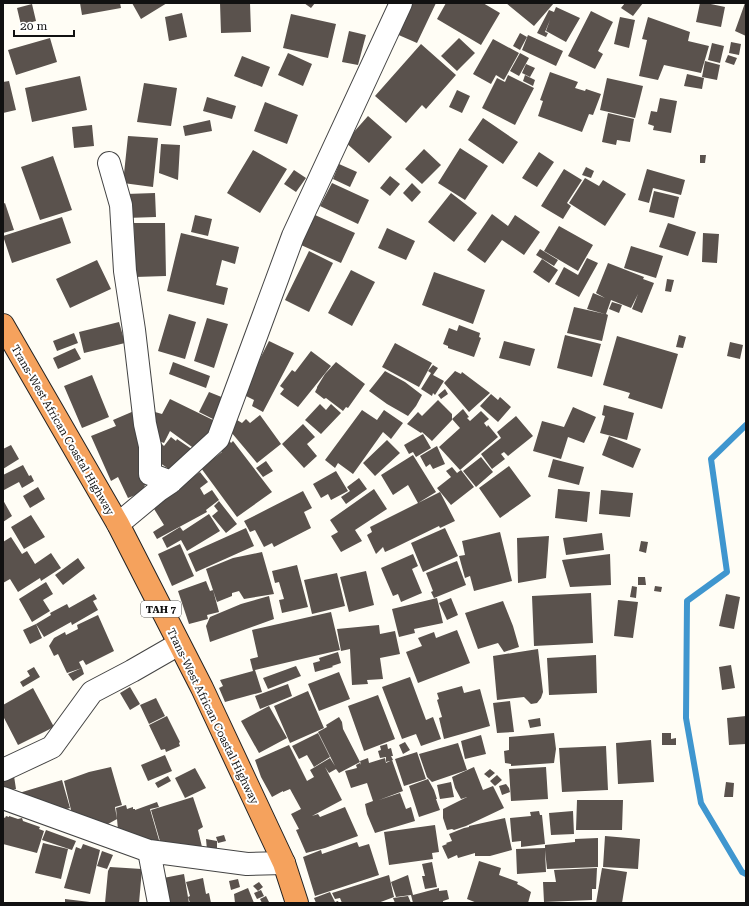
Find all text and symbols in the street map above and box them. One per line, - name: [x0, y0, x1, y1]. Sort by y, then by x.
- scale bar: [14, 12, 74, 38]
- text: 20 m: [20, 19, 47, 33]
- street label: Trans-West African Coastal Highway: [8, 343, 117, 518]
- road number: TAH 7: [141, 601, 181, 617]
- street label: Trans-West African Coastal Highway: [164, 626, 261, 807]

